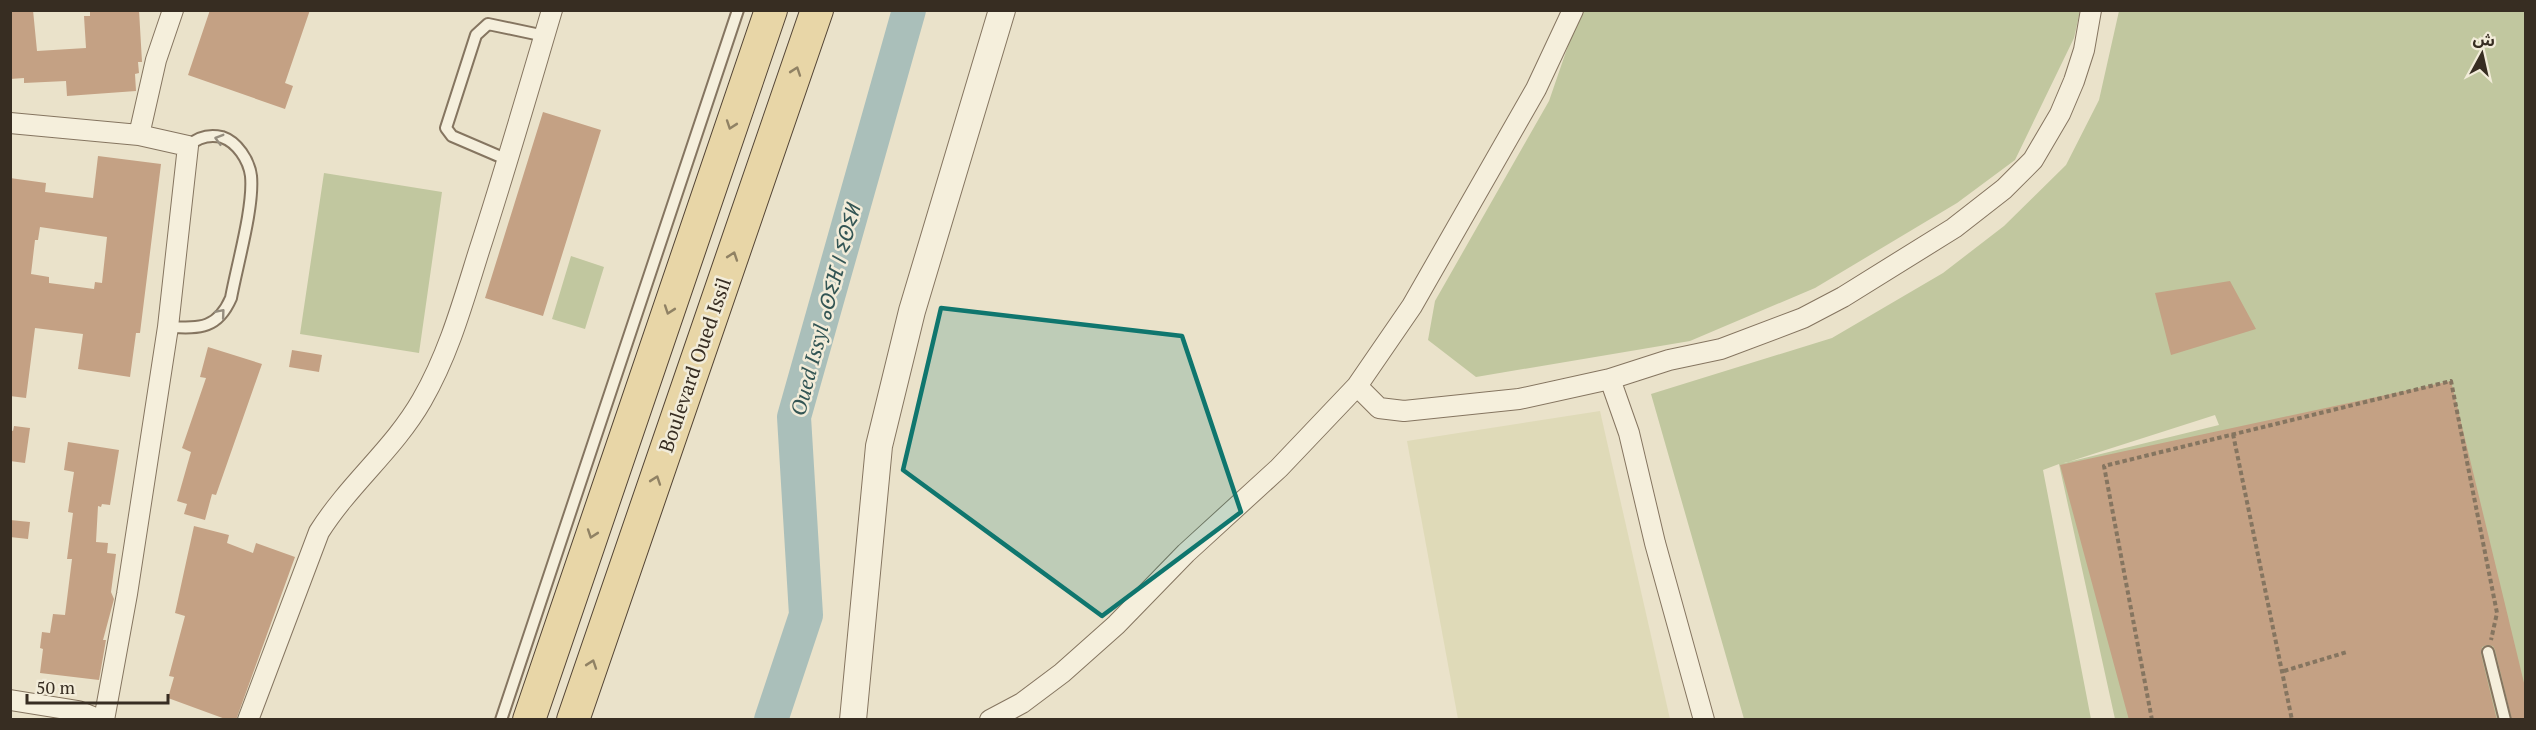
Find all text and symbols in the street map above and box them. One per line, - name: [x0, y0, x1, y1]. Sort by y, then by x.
- north arrow: [2452, 24, 2512, 84]
- text: ش: [2472, 27, 2497, 52]
- one-way arrow: [789, 66, 801, 77]
- one-way arrow: [726, 119, 739, 130]
- one-way arrow: [214, 133, 224, 146]
- water label: Oued Issyl ⴰⵙⵉⴼ ⵏ ⵉⵙⵉⵍ: [783, 199, 867, 418]
- one-way arrow: [725, 251, 738, 262]
- street label: Boulevard Oued Issil: [652, 274, 737, 456]
- one-way arrow: [663, 304, 676, 315]
- one-way arrow: [214, 309, 225, 320]
- one-way arrow: [648, 475, 661, 486]
- one-way arrow: [587, 528, 600, 539]
- one-way arrow: [585, 659, 598, 670]
- scale bar: [27, 667, 168, 705]
- text: 50 m: [36, 675, 76, 699]

